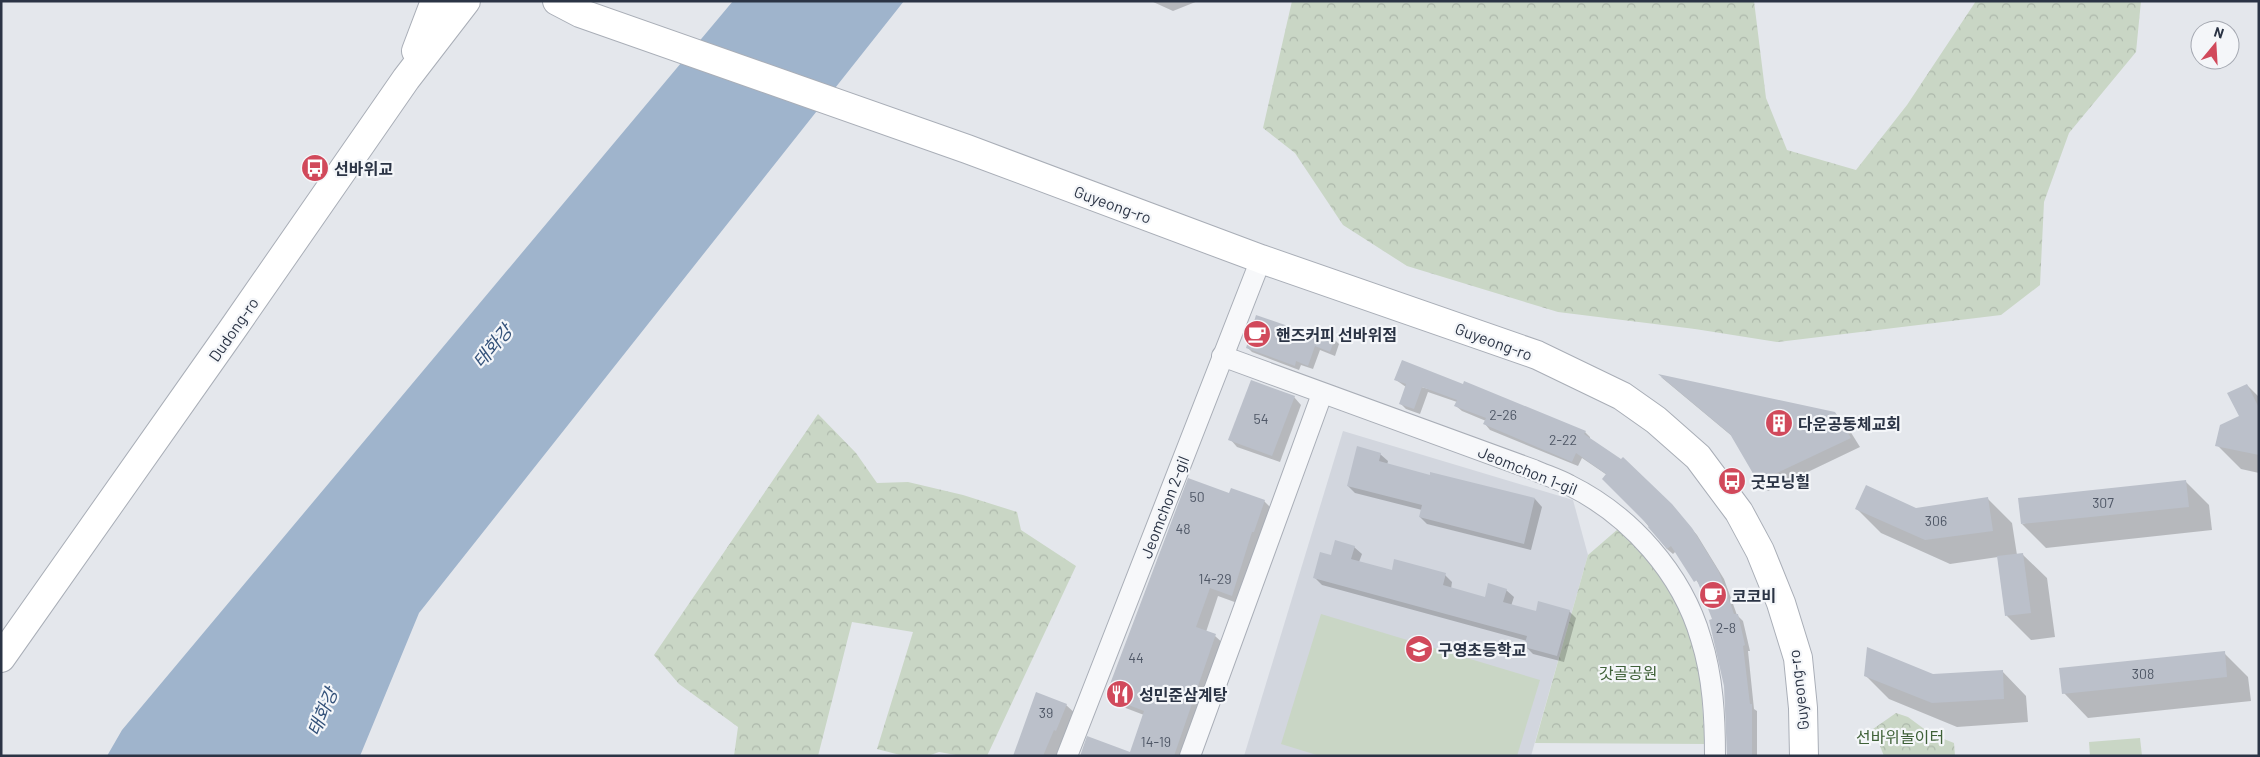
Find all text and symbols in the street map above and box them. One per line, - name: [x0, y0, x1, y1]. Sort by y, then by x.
- north arrow: [2190, 20, 2240, 70]
- text: N: [2212, 23, 2226, 42]
- bus stop icon: 선바위교: [300, 153, 330, 183]
- place label: 선바위교: [334, 159, 393, 178]
- street label: Guyeong-ro: [1072, 181, 1154, 227]
- street label: Dudong-ro: [204, 293, 262, 365]
- water label: 태화강: [468, 318, 518, 372]
- street label: Guyeong-ro: [1453, 318, 1535, 364]
- cafe icon: 핸즈커피 선바위점: [1242, 319, 1272, 349]
- place label: 핸즈커피 선바위점: [1276, 325, 1397, 344]
- house number: 2-26: [1489, 406, 1517, 423]
- building icon: 다운공동체교회: [1764, 408, 1794, 438]
- house number: 54: [1254, 410, 1268, 427]
- place label: 다운공동체교회: [1798, 414, 1901, 433]
- house number: 2-22: [1549, 431, 1577, 448]
- street label: Jeomchon 1-gil: [1476, 441, 1580, 499]
- street label: Jeomchon 2-gil: [1136, 453, 1192, 561]
- bus stop icon: 굿모닝힐: [1717, 466, 1747, 496]
- place label: 굿모닝힐: [1751, 472, 1810, 491]
- house number: 50: [1189, 488, 1205, 505]
- house number: 307: [2092, 494, 2114, 511]
- house number: 306: [1925, 512, 1947, 529]
- house number: 48: [1175, 520, 1191, 537]
- house number: 14-29: [1199, 570, 1231, 587]
- cafe icon: 코코비: [1698, 580, 1728, 610]
- place label: 코코비: [1732, 586, 1776, 605]
- house number: 2-8: [1716, 619, 1736, 636]
- school or university icon: 구영초등학교: [1404, 634, 1434, 664]
- place label: 구영초등학교: [1438, 640, 1527, 659]
- house number: 44: [1128, 649, 1144, 666]
- street label: Guyeong-ro: [1784, 649, 1812, 731]
- park label: 갓골공원: [1599, 663, 1657, 682]
- house number: 308: [2132, 665, 2154, 682]
- restaurant icon: 성민준삼계탕: [1105, 679, 1135, 709]
- water label: 태화강: [302, 683, 343, 739]
- place label: 성민준삼계탕: [1139, 685, 1228, 704]
- house number: 39: [1039, 704, 1053, 721]
- park label: 선바위놀이터: [1856, 727, 1944, 746]
- house number: 14-19: [1141, 733, 1171, 750]

